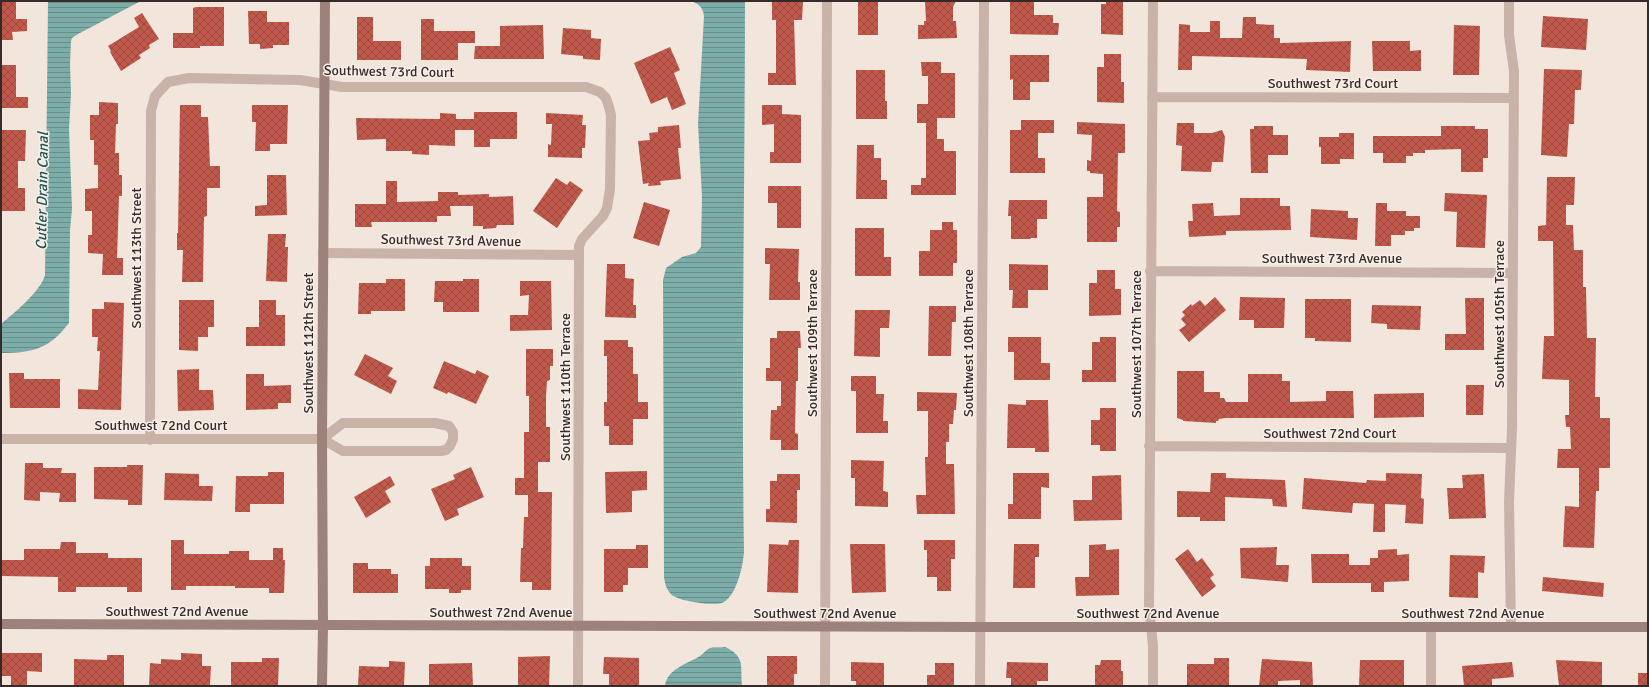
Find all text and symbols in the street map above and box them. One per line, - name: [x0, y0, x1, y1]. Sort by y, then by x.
- street label: Southwest 73rd Court: [324, 62, 454, 81]
- street label: Southwest 73rd Court: [1268, 75, 1398, 92]
- water label: Cutler Drain Canal: [32, 130, 52, 250]
- street label: Southwest 113th Street: [128, 187, 145, 328]
- street label: Southwest 73rd Avenue: [381, 231, 521, 250]
- street label: Southwest 105th Terrace: [1491, 240, 1508, 388]
- street label: Southwest 73rd Avenue: [1262, 250, 1402, 267]
- street label: Southwest 109th Terrace: [804, 269, 821, 417]
- street label: Southwest 108th Terrace: [960, 269, 977, 417]
- street label: Southwest 107th Terrace: [1128, 270, 1145, 418]
- street label: Southwest 112th Street: [300, 272, 317, 413]
- street label: Southwest 110th Terrace: [557, 313, 574, 461]
- street label: Southwest 72nd Court: [95, 417, 228, 434]
- street label: Southwest 72nd Court: [1264, 425, 1397, 442]
- street label: Southwest 72nd Avenue: [105, 603, 249, 620]
- street label: Southwest 72nd Avenue: [429, 604, 573, 621]
- street label: Southwest 72nd Avenue: [753, 605, 897, 622]
- street label: Southwest 72nd Avenue: [1076, 605, 1220, 622]
- street label: Southwest 72nd Avenue: [1401, 605, 1545, 622]

